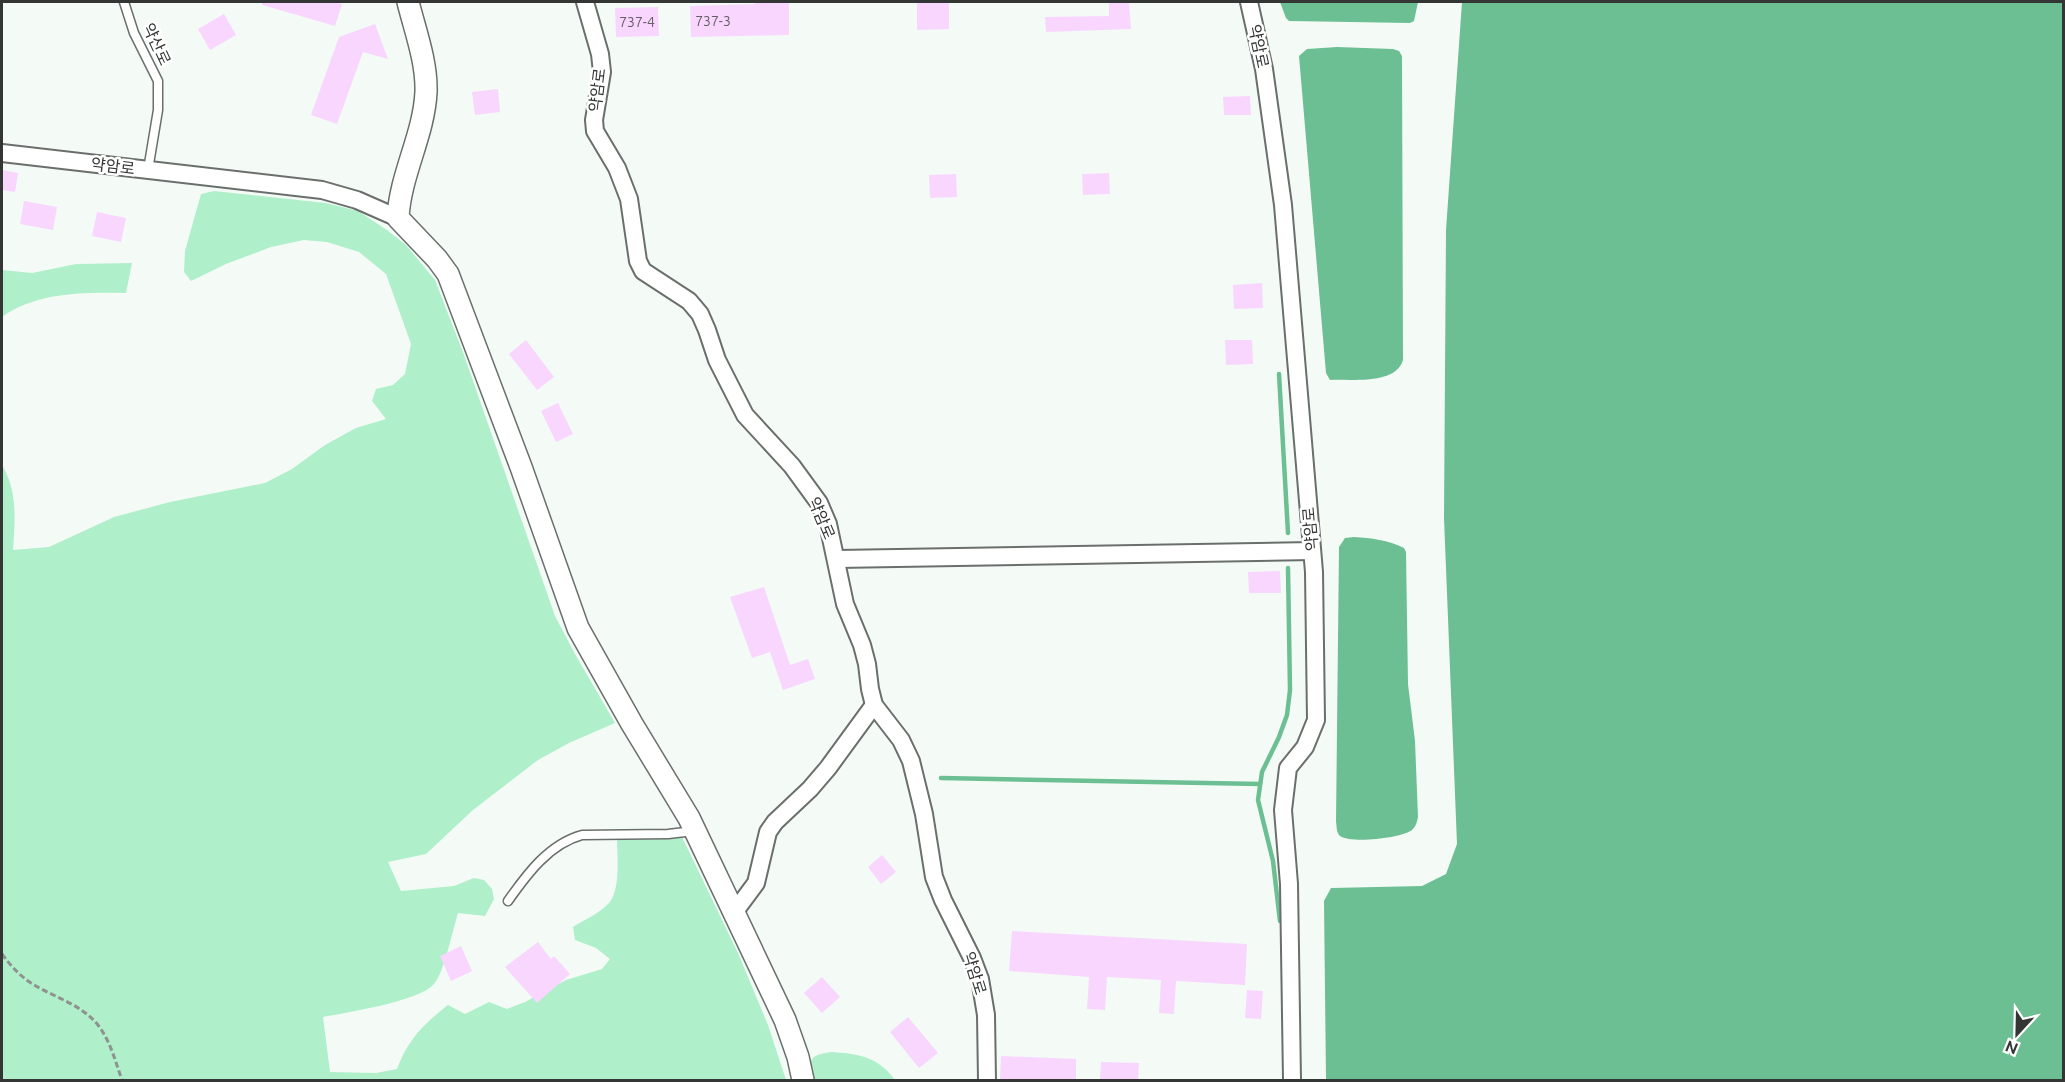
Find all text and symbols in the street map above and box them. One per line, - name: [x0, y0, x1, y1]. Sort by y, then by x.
- house number: 737-3: [695, 13, 731, 29]
- house number: 737-4: [619, 14, 655, 30]
- street label: 약산로: [140, 20, 175, 68]
- street label: 약암로: [1246, 23, 1272, 70]
- street label: 약암로: [585, 67, 609, 113]
- street label: 약암로: [90, 154, 136, 178]
- street label: 약암로: [805, 494, 839, 542]
- street label: 약암로: [1299, 506, 1321, 552]
- street label: 약암로: [960, 949, 990, 997]
- north arrow: [1987, 1004, 2047, 1064]
- text: N: [2002, 1037, 2020, 1058]

